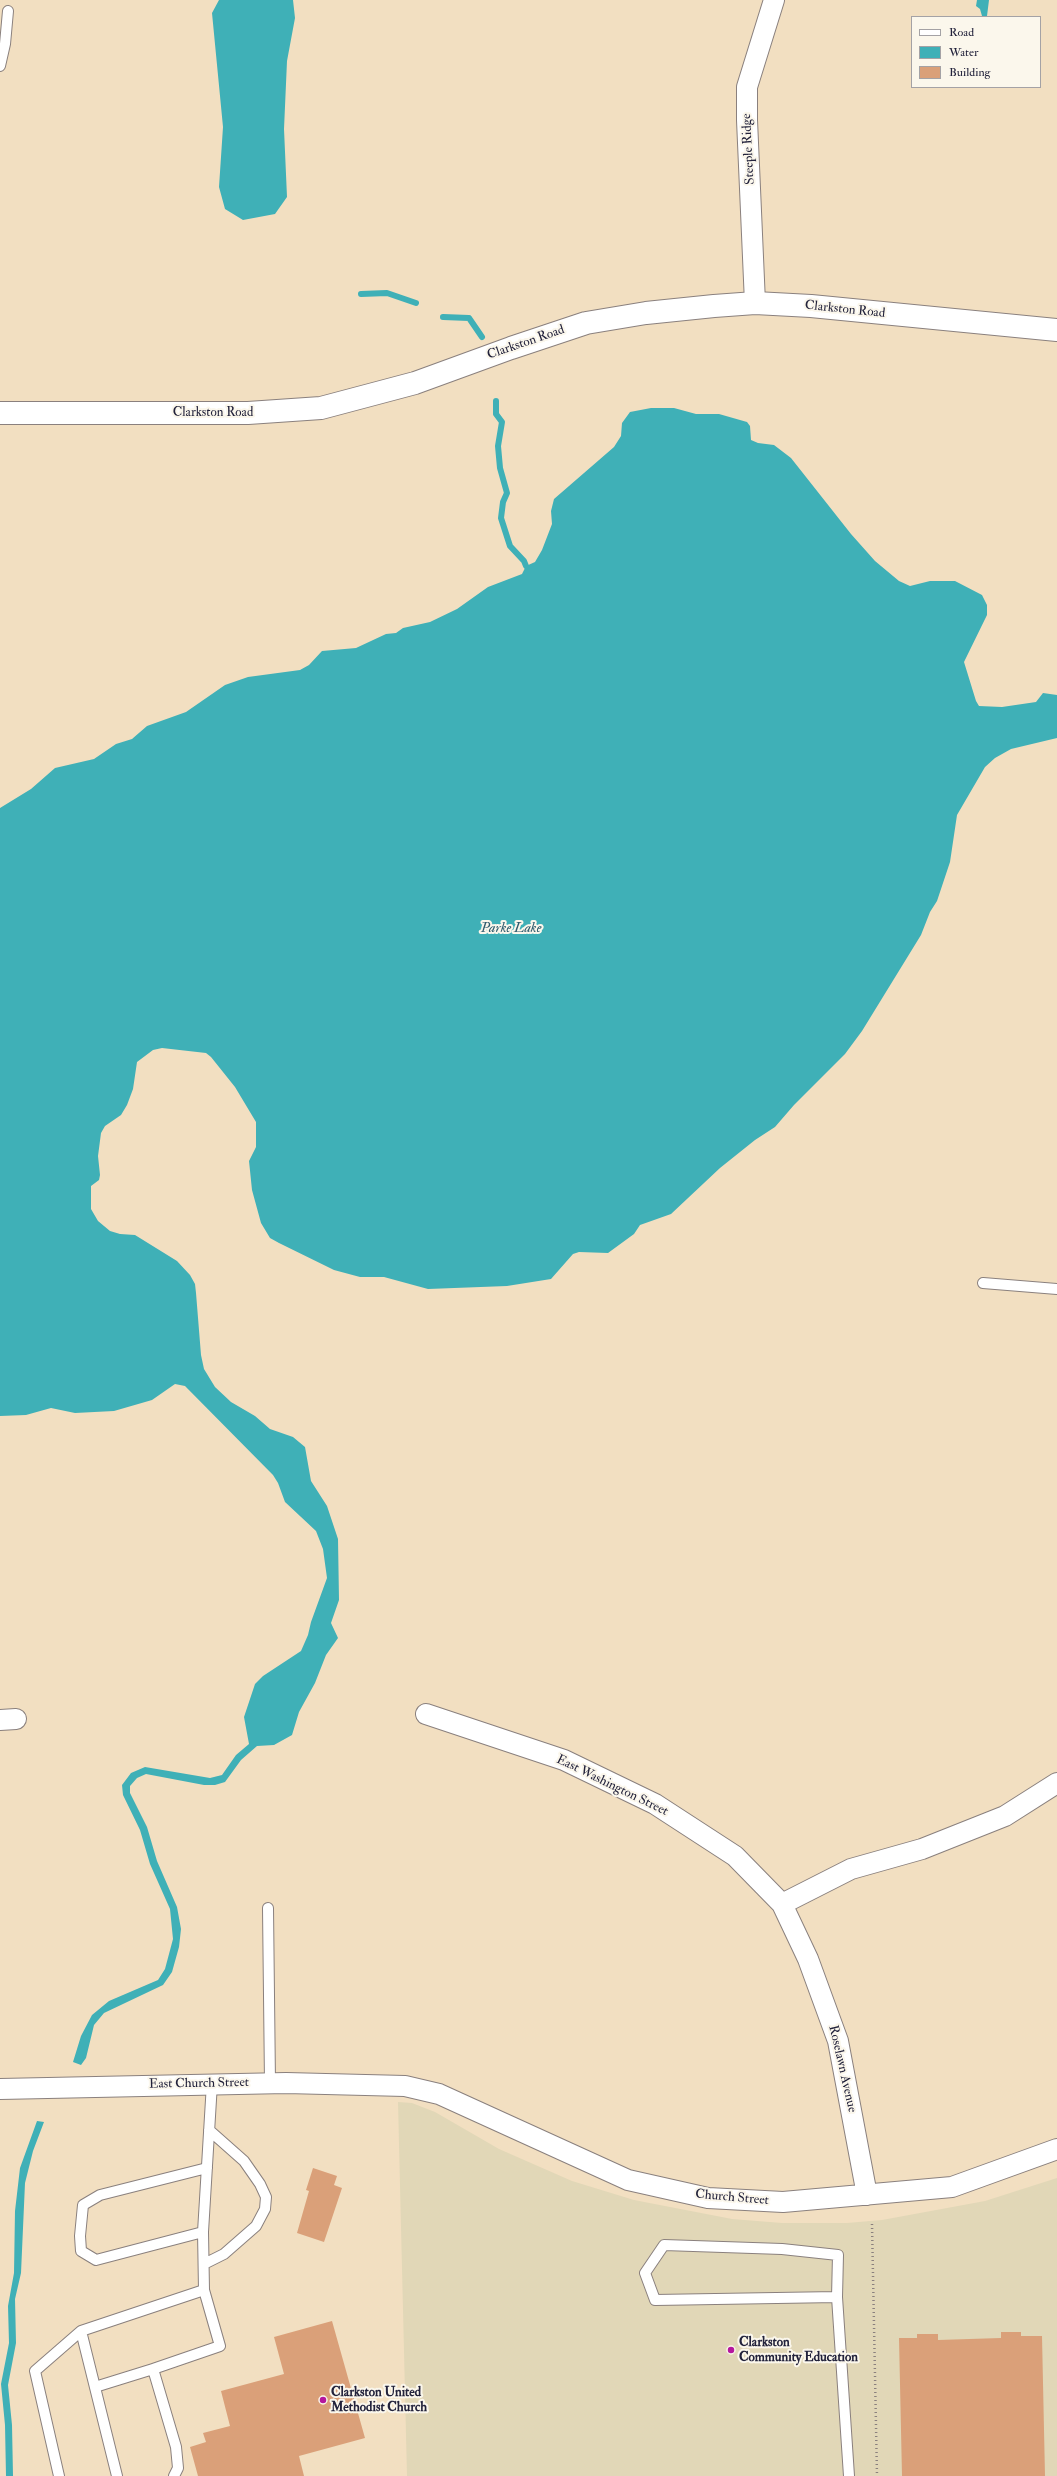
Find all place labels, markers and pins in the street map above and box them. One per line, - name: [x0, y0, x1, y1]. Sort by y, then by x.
- place label: Clarkston Community Education: [739, 2335, 858, 2366]
- marker: Clarkston Community Education: [726, 2345, 736, 2355]
- place label: Clarkston United Methodist Church: [331, 2385, 427, 2416]
- marker: Clarkston United Methodist Church: [318, 2395, 328, 2405]

